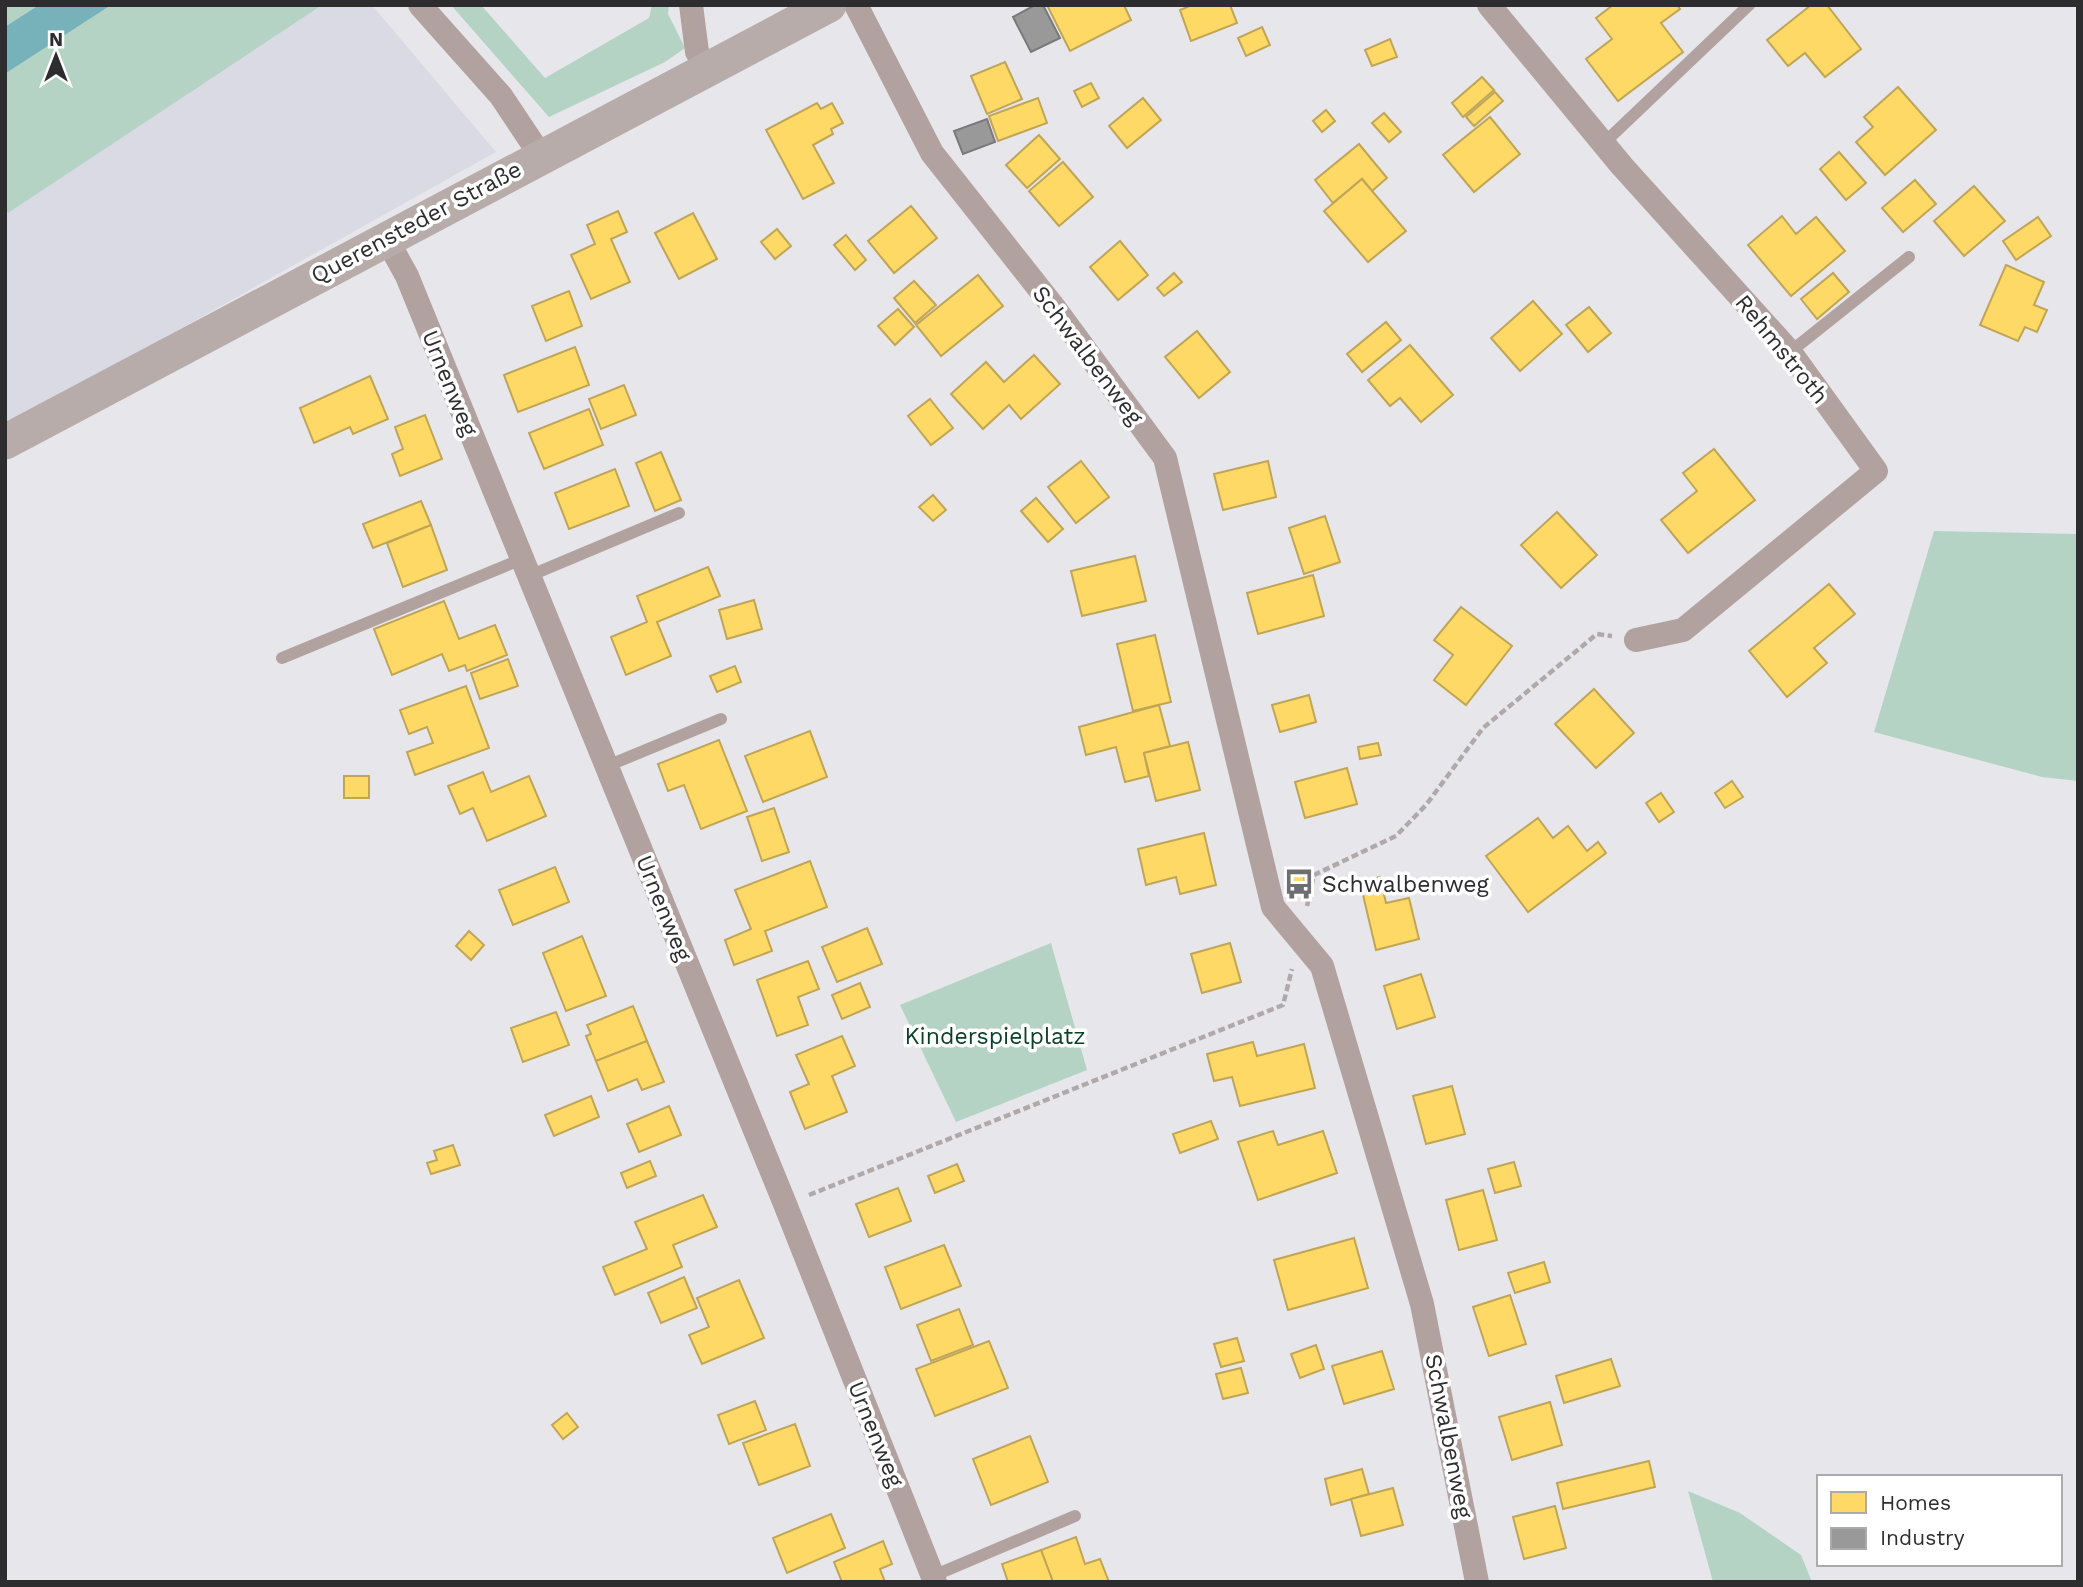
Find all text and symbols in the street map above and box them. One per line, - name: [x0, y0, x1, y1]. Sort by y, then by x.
- north arrow: [21, 21, 91, 91]
- text: N: [49, 28, 63, 51]
- street label: Querensteder Straße: [306, 155, 526, 289]
- street label: Schwalbenweg: [1027, 281, 1149, 431]
- street label: Rehmstroth: [1729, 289, 1834, 409]
- street label: Urnenweg: [416, 326, 483, 441]
- street label: Urnenweg: [630, 851, 697, 966]
- bus stop icon: Schwalbenweg: [1282, 867, 1316, 901]
- place label: Schwalbenweg: [1322, 871, 1490, 898]
- park label: Kinderspielplatz: [905, 1023, 1085, 1050]
- street label: Schwalbenweg: [1419, 1352, 1478, 1521]
- street label: Urnenweg: [842, 1377, 909, 1492]
- legend: [1817, 1475, 2062, 1566]
- text: Homes: [1880, 1490, 1951, 1515]
- text: Industry: [1880, 1525, 1965, 1550]

